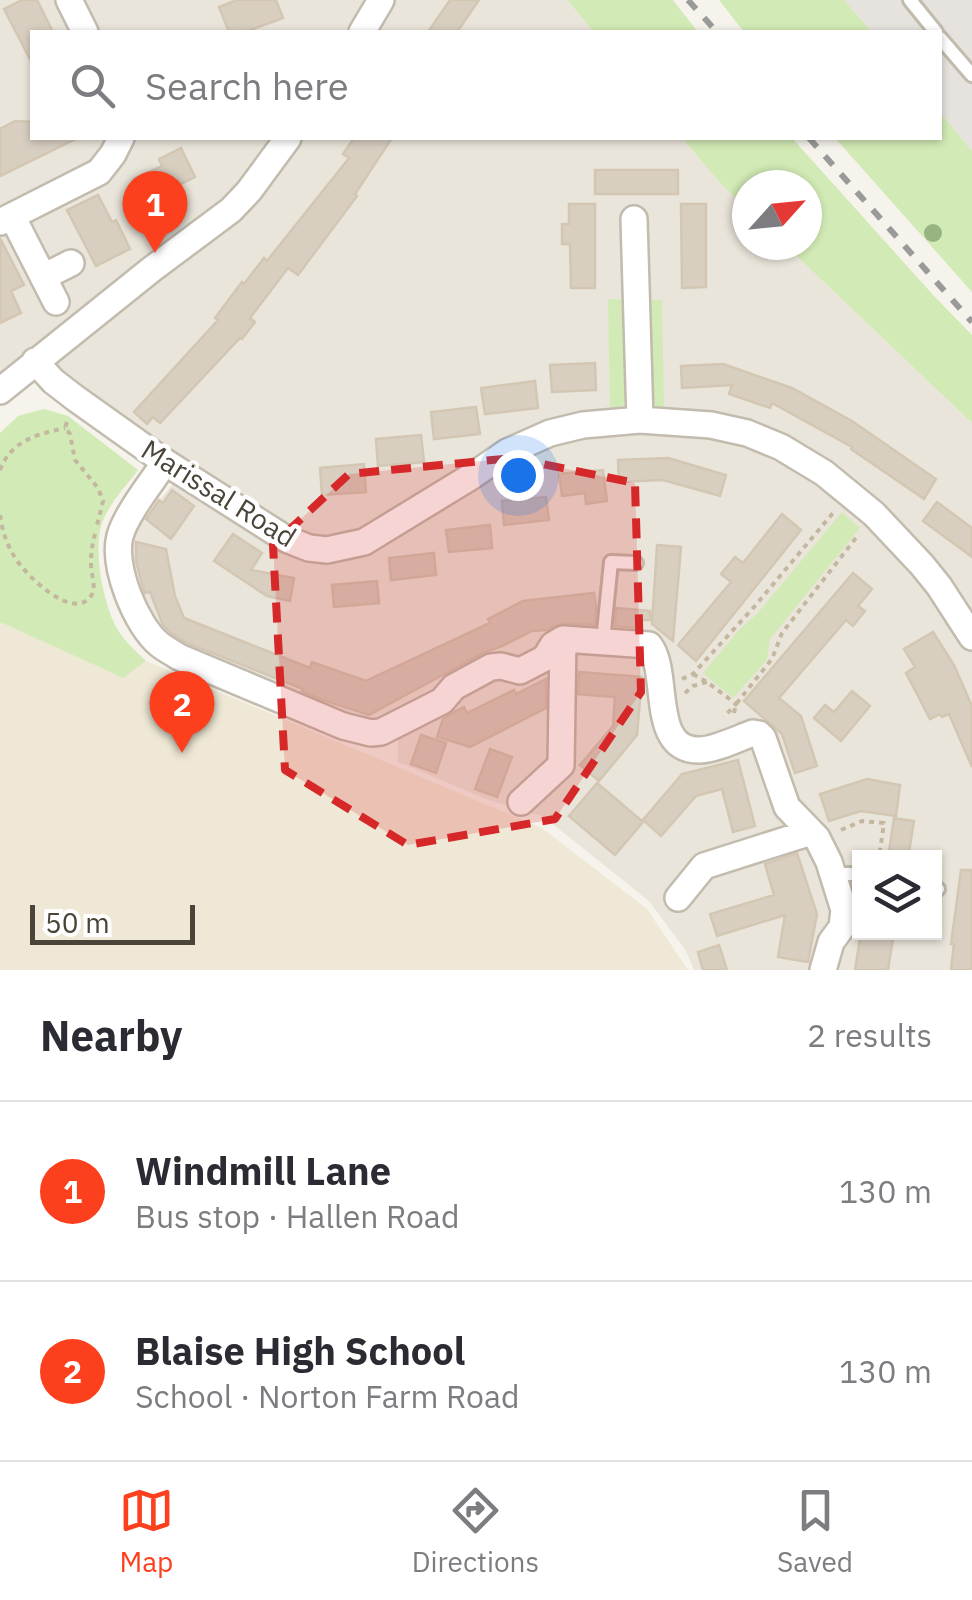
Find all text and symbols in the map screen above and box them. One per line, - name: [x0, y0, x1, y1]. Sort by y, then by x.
- search box: [30, 30, 942, 140]
- icon: search: [65, 58, 120, 113]
- text: Search here: [145, 61, 349, 110]
- pin: 1: [122, 170, 188, 253]
- north arrow: [732, 170, 822, 260]
- street label: Marissal Road: [135, 431, 303, 555]
- your location: [493, 450, 544, 501]
- pin: 2: [150, 670, 214, 753]
- map controls: [852, 850, 942, 940]
- button: layers: [852, 850, 942, 940]
- scale bar: [30, 900, 195, 944]
- text: 50 m: [45, 904, 110, 941]
- text: Nearby: [40, 1008, 182, 1063]
- text: 2 results: [807, 1014, 932, 1056]
- text: Windmill Lane: [135, 1146, 391, 1195]
- text: 1: [63, 1170, 82, 1212]
- text: 130 m: [839, 1170, 932, 1212]
- text: Bus stop · Hallen Road: [135, 1195, 460, 1237]
- text: Blaise High School: [135, 1326, 465, 1375]
- text: 2: [63, 1350, 82, 1392]
- text: 130 m: [839, 1350, 932, 1392]
- text: School · Norton Farm Road: [135, 1375, 520, 1417]
- tab: Map: [119, 1483, 174, 1580]
- tab: Directions: [412, 1483, 539, 1580]
- tab: Saved: [777, 1483, 853, 1580]

